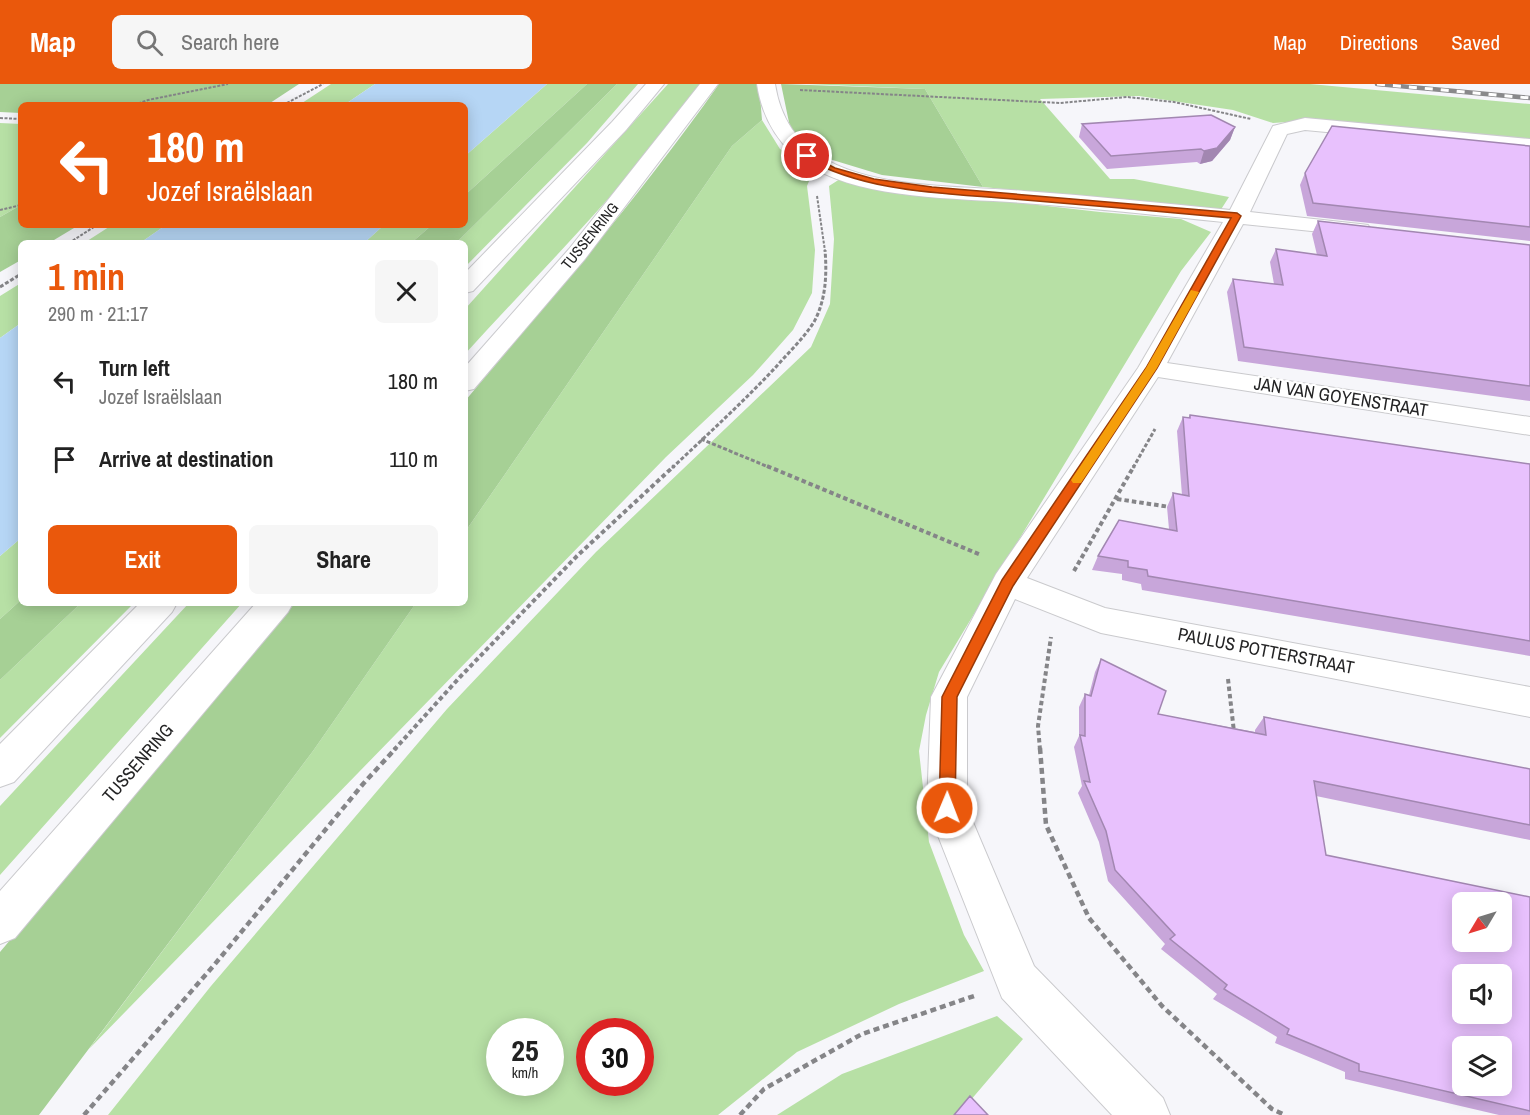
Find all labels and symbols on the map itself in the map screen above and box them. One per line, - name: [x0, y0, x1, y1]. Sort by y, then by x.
- pin: [781, 130, 832, 181]
- street label: TUSSENRING: [556, 198, 623, 274]
- street label: JAN VAN GOYENSTRAAT: [1252, 370, 1430, 423]
- street label: PAULUS POTTERSTRAAT: [1176, 621, 1356, 680]
- street label: TUSSENRING: [96, 718, 179, 807]
- position arrow: [915, 776, 979, 840]
- north arrow: [1452, 892, 1512, 952]
- speed limit sign: 30: [576, 1018, 654, 1096]

